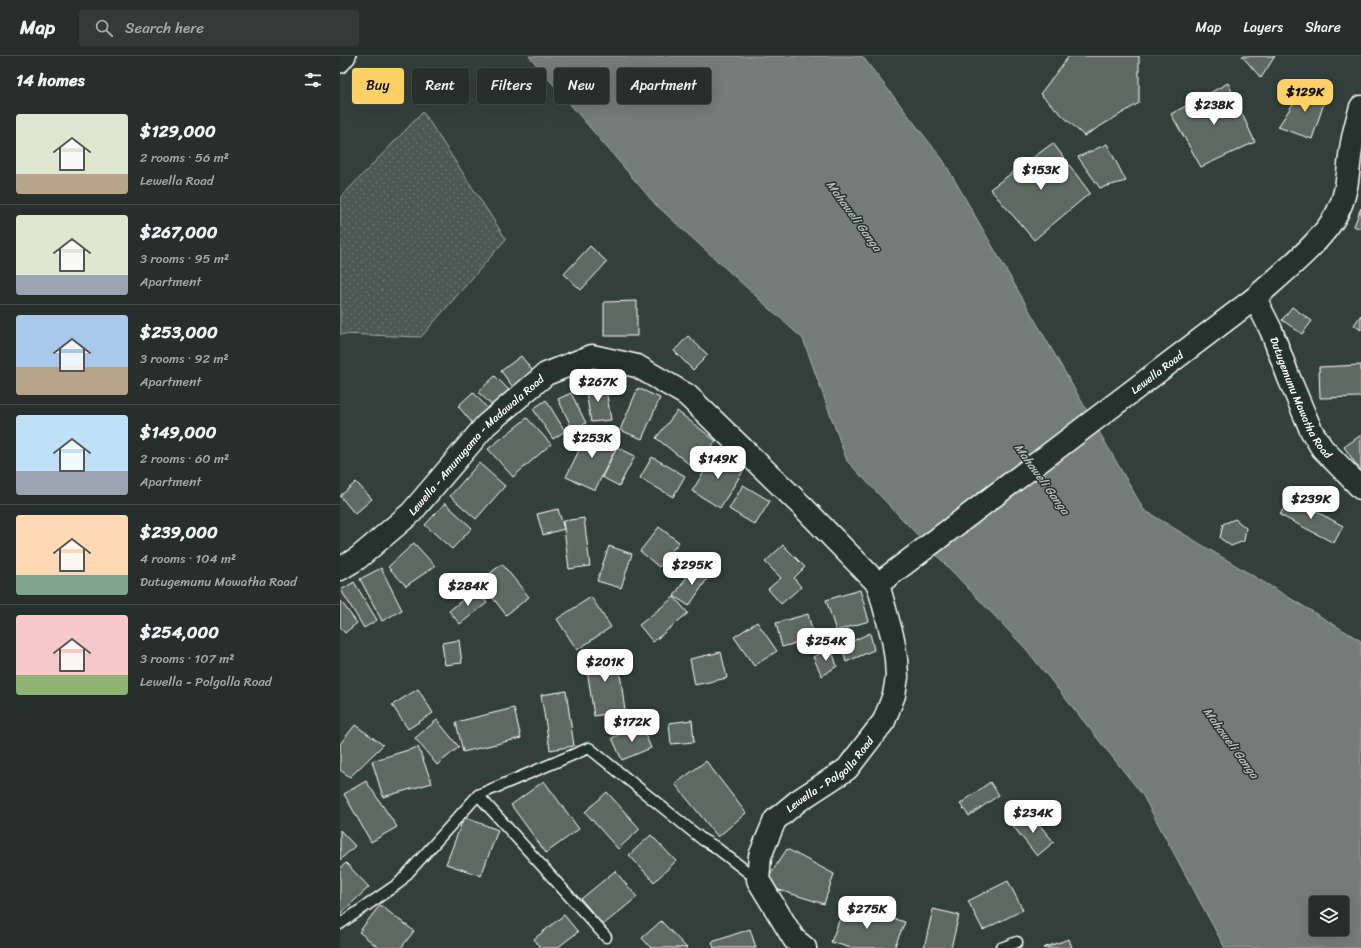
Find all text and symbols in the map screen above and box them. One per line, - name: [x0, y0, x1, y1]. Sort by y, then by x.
- search box: [79, 10, 359, 46]
- text: Map: [20, 11, 55, 44]
- text: Search here: [125, 15, 204, 41]
- text: Map: [1196, 15, 1221, 40]
- text: Layers: [1243, 15, 1283, 40]
- text: Share: [1305, 15, 1341, 40]
- icon: search: [93, 17, 115, 39]
- text: 14 homes: [16, 65, 85, 95]
- chip: Buy: [352, 68, 404, 104]
- chip: Rent: [412, 68, 469, 104]
- chip: Filters: [477, 68, 546, 104]
- chip: New: [554, 68, 609, 104]
- chip: Apartment: [617, 68, 711, 104]
- icon: filters: [302, 69, 324, 91]
- pin: $129K: [1277, 79, 1333, 113]
- text: $129K: [1286, 80, 1324, 103]
- pin: $238K: [1186, 92, 1242, 126]
- text: $238K: [1194, 93, 1234, 116]
- text: $129,000: [140, 116, 216, 146]
- icon: home: [48, 130, 96, 178]
- text: 2 rooms · 56 m²: [140, 146, 229, 169]
- pin: $153K: [1013, 157, 1069, 191]
- text: $153K: [1022, 158, 1060, 181]
- text: Lewella Road: [140, 169, 214, 192]
- water label: Mahaweli Ganga: [820, 176, 888, 257]
- text: $267,000: [140, 217, 217, 247]
- icon: home: [48, 231, 96, 279]
- text: 3 rooms · 95 m²: [140, 247, 229, 270]
- text: Apartment: [140, 270, 201, 293]
- text: $253,000: [140, 317, 218, 347]
- icon: home: [48, 331, 96, 379]
- street label: Dutugemunu Mawatha Road: [1264, 334, 1338, 464]
- street label: Lewella Road: [1127, 346, 1189, 399]
- text: 3 rooms · 92 m²: [140, 347, 229, 370]
- pin: $267K: [570, 369, 626, 403]
- text: Apartment: [140, 370, 201, 393]
- street label: Lewella - Amunugama - Madawala Road: [404, 370, 550, 520]
- text: $267K: [579, 370, 617, 393]
- text: $149,000: [140, 417, 217, 447]
- pin: $253K: [564, 425, 620, 459]
- text: $253K: [572, 426, 612, 449]
- icon: home: [48, 431, 96, 479]
- water label: Mahaweli Ganga: [1008, 439, 1076, 520]
- pin: $149K: [690, 446, 746, 480]
- text: 2 rooms · 60 m²: [140, 447, 229, 470]
- text: $149K: [699, 447, 737, 470]
- text: Apartment: [140, 470, 201, 493]
- pin: $239K: [1283, 486, 1339, 520]
- text: $239K: [1291, 487, 1331, 510]
- text: $239,000: [140, 517, 218, 547]
- icon: home: [48, 531, 96, 579]
- text: 4 rooms · 104 m²: [140, 547, 236, 570]
- pin: $295K: [664, 552, 720, 586]
- text: $295K: [672, 553, 712, 576]
- text: Dutugemunu Mawatha Road: [140, 570, 297, 593]
- pin: $284K: [440, 573, 496, 607]
- text: $284K: [448, 574, 488, 597]
- text: $254,000: [140, 617, 219, 647]
- pin: $254K: [798, 628, 854, 662]
- text: $254K: [806, 629, 846, 652]
- icon: home: [48, 631, 96, 679]
- text: 3 rooms · 107 m²: [140, 647, 234, 670]
- pin: $201K: [577, 649, 633, 683]
- text: $201K: [586, 650, 624, 673]
- text: Lewella - Polgolla Road: [140, 670, 272, 693]
- water label: Mahaweli Ganga: [1197, 703, 1265, 784]
- pin: $172K: [604, 709, 660, 743]
- text: $172K: [613, 710, 651, 733]
- street label: Lewella - Polgolla Road: [781, 732, 879, 818]
- pin: $234K: [1005, 800, 1061, 834]
- text: $234K: [1013, 801, 1053, 824]
- pin: $275K: [839, 896, 895, 930]
- map controls: [1309, 896, 1349, 936]
- button: layers: [1309, 896, 1349, 936]
- text: $275K: [847, 897, 887, 920]

